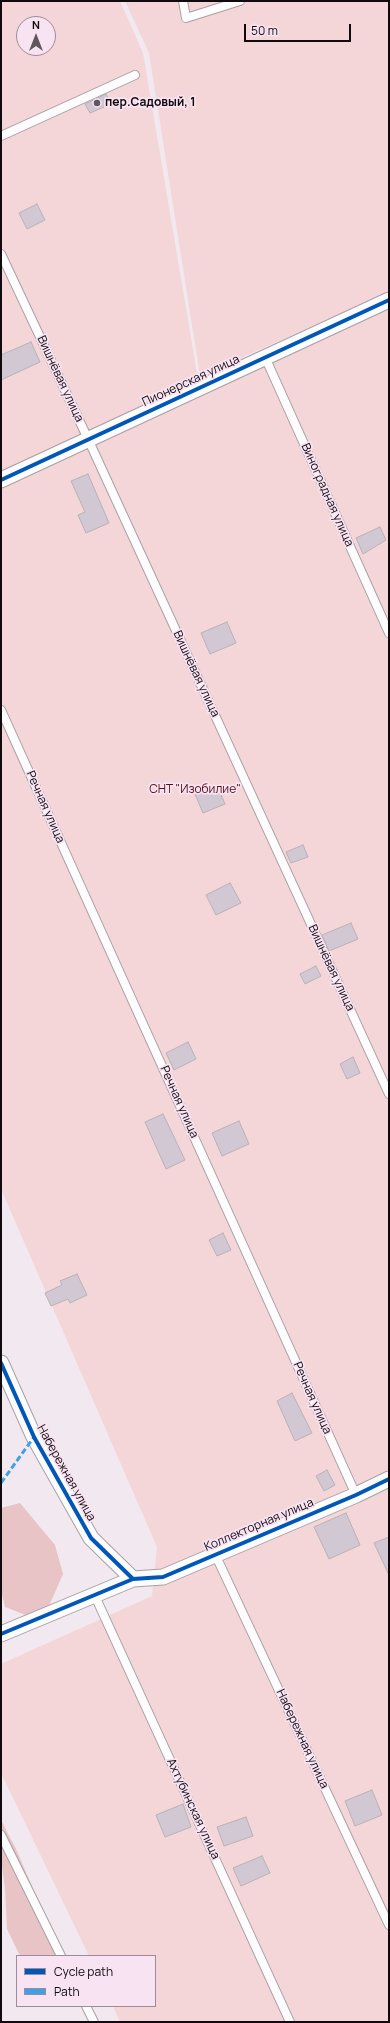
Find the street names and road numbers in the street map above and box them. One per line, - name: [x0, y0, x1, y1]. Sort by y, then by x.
- street label: Вишнёвая улица: [34, 334, 86, 424]
- street label: Пионерская улица: [140, 352, 242, 410]
- street label: Виноградная улица: [298, 441, 356, 549]
- street label: Вишнёвая улица: [170, 629, 222, 719]
- street label: Речная улица: [23, 769, 67, 845]
- street label: Вишнёвая улица: [305, 923, 357, 1013]
- street label: Речная улица: [157, 1064, 201, 1140]
- street label: Речная улица: [290, 1360, 334, 1436]
- street label: Набережная улица: [34, 1422, 98, 1524]
- street label: Коллекторная улица: [202, 1495, 316, 1555]
- street label: Набережная улица: [273, 1687, 331, 1791]
- street label: Ахтубинская улица: [163, 1756, 223, 1862]

